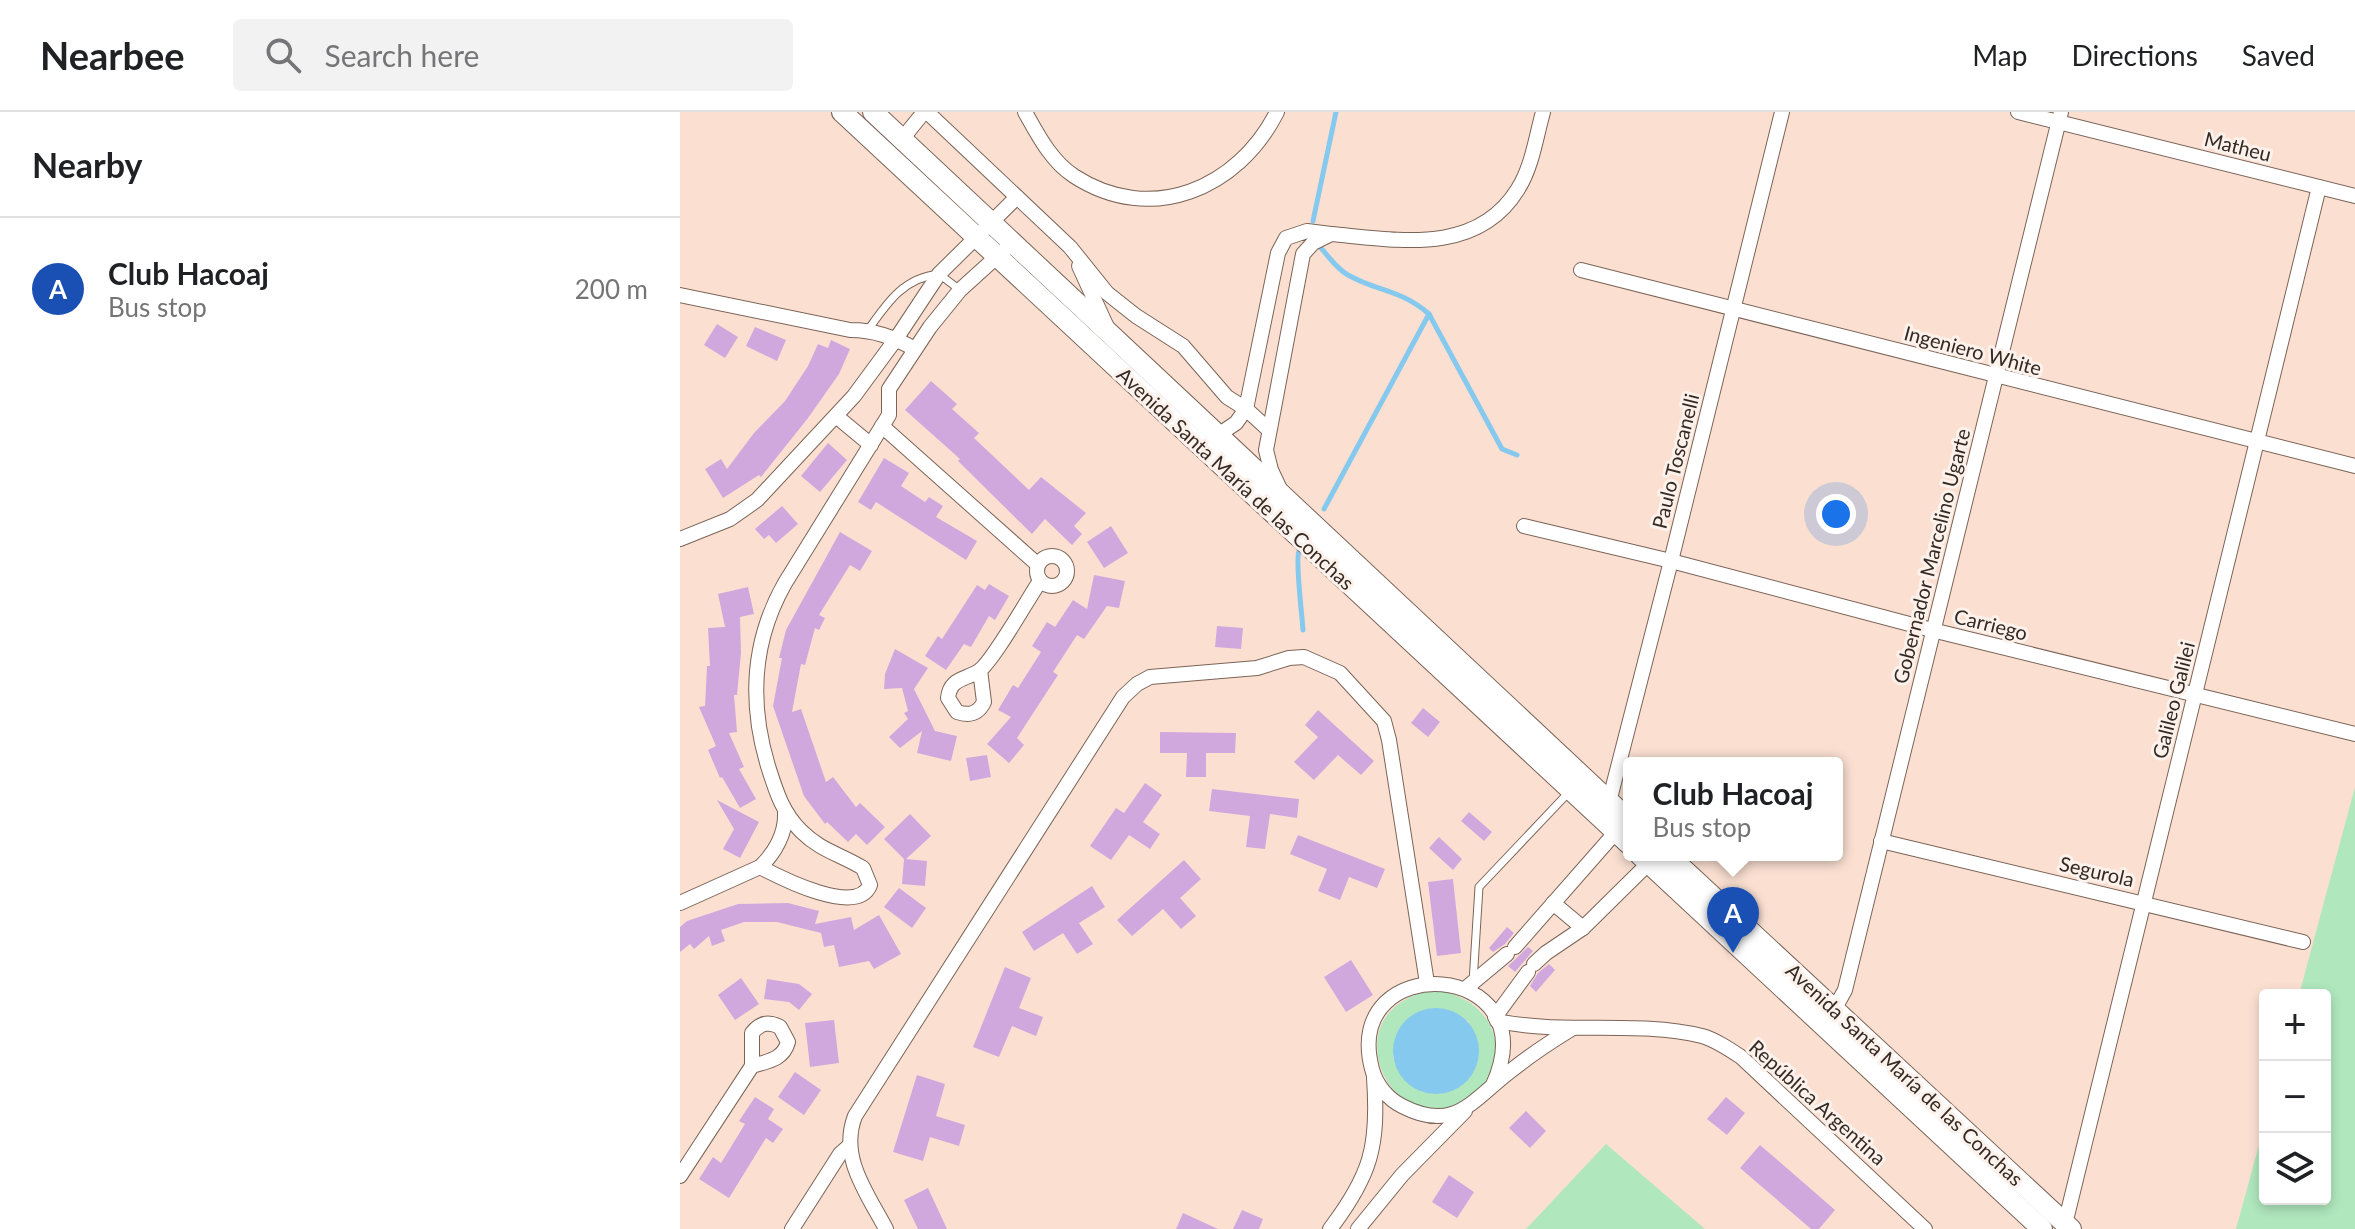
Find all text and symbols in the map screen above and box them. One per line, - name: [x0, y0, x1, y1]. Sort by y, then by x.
- search box: [233, 19, 793, 91]
- text: Nearbee: [40, 32, 185, 78]
- icon: search: [261, 33, 305, 77]
- text: Search here: [325, 37, 479, 73]
- text: Map: [1972, 38, 2027, 72]
- text: Directions: [2071, 38, 2198, 72]
- text: Saved: [2242, 38, 2315, 72]
- street label: Matheu: [2202, 126, 2274, 166]
- text: Nearby: [32, 144, 143, 185]
- text: Club Hacoaj: [108, 255, 269, 291]
- text: A: [49, 273, 67, 305]
- text: 200 m: [575, 273, 648, 305]
- text: Bus stop: [108, 291, 207, 323]
- street label: Ingeniero White: [1902, 320, 2044, 380]
- street label: Avenida Santa María de las Conchas: [1113, 362, 1359, 594]
- street label: Paulo Toscanelli: [1647, 391, 1703, 531]
- street label: Gobernador Marcelino Ugarte: [1888, 426, 1974, 686]
- your location: [1816, 494, 1856, 534]
- street label: Carriego: [1952, 603, 2030, 645]
- street label: Galileo Galilei: [2147, 639, 2199, 761]
- popup: [1623, 757, 1843, 861]
- text: Club Hacoaj: [1653, 775, 1813, 811]
- text: Bus stop: [1653, 811, 1751, 843]
- street label: Segurola: [2057, 851, 2137, 891]
- pin: A: [1707, 887, 1759, 953]
- street label: Avenida Santa María de las Conchas: [1782, 958, 2028, 1190]
- map controls: [2259, 989, 2331, 1205]
- button: +: [2259, 989, 2331, 1061]
- street label: República Argentina: [1745, 1034, 1891, 1170]
- button: −: [2259, 1061, 2331, 1133]
- button: layers: [2259, 1133, 2331, 1205]

